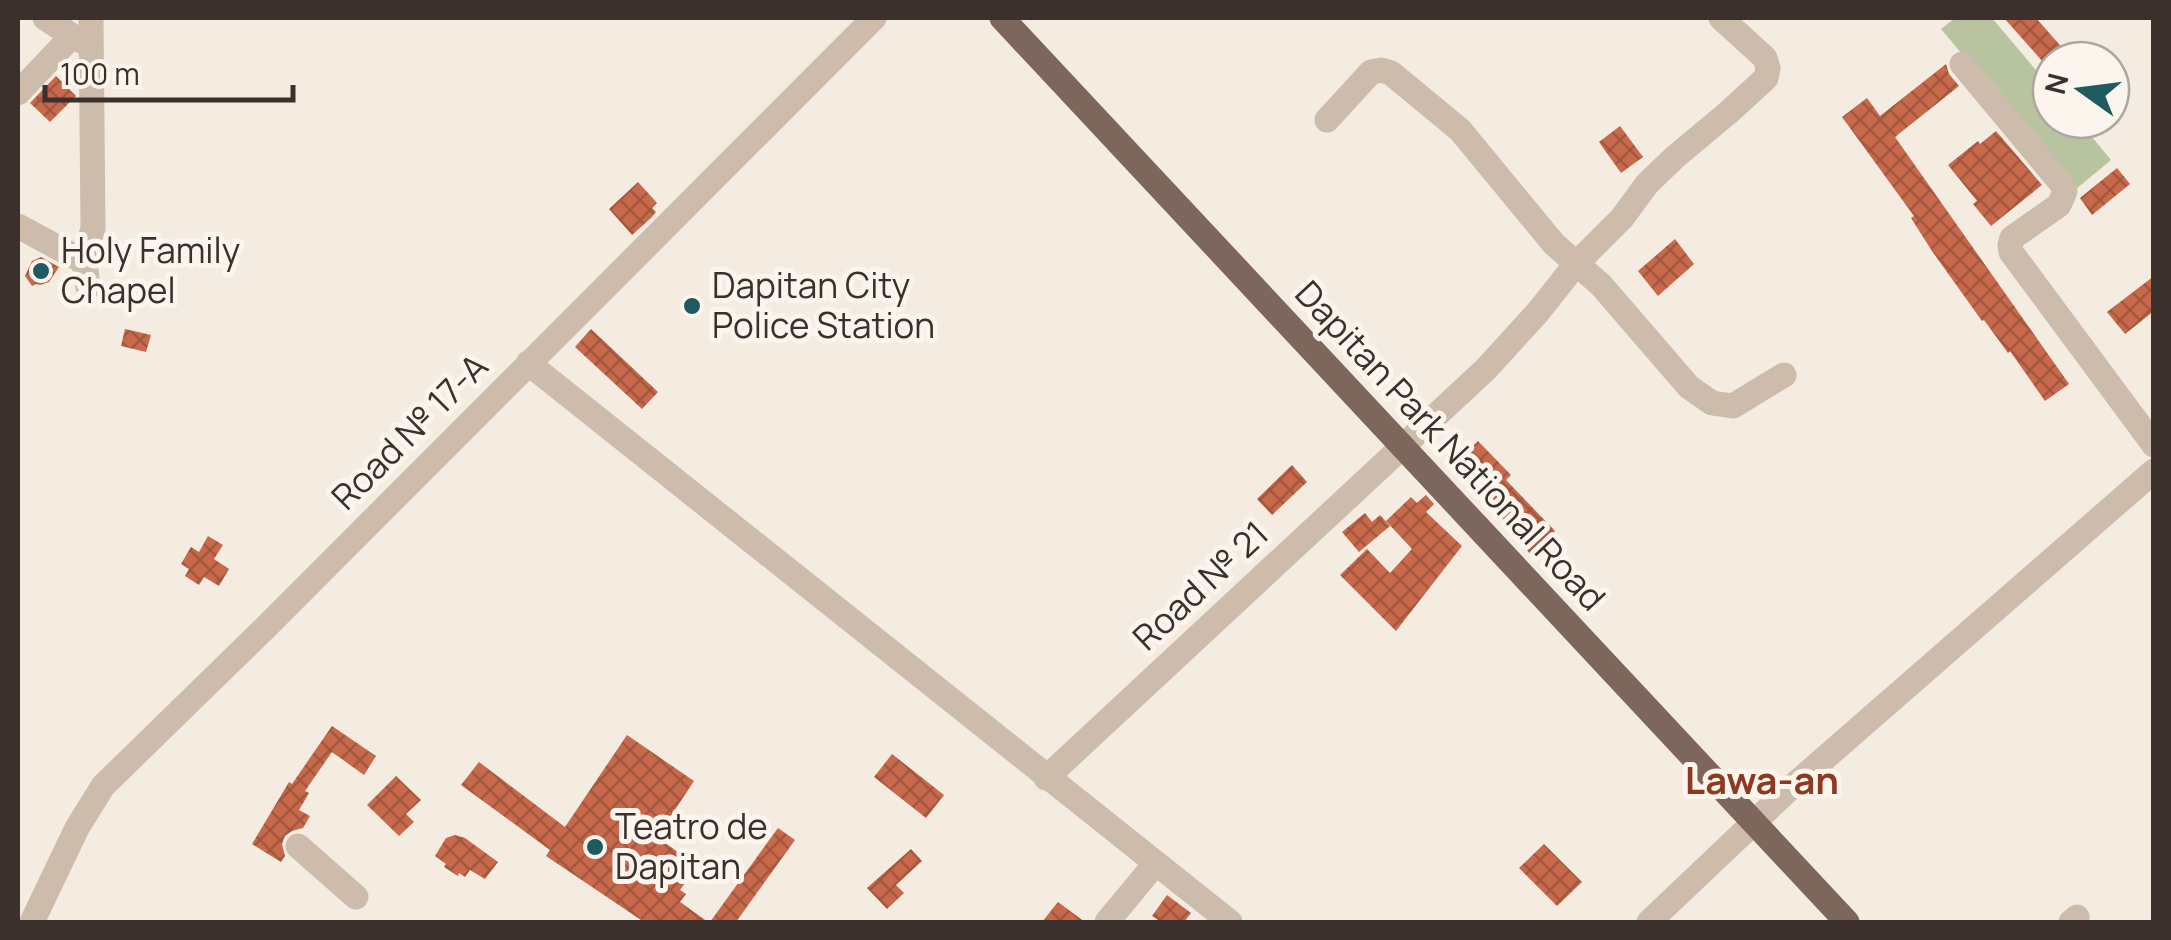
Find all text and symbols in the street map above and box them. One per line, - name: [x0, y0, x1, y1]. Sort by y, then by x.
- scale bar: [45, 40, 292, 102]
- north arrow: [2031, 40, 2131, 140]
- text: 100 m: [60, 53, 140, 94]
- text: N: [2035, 69, 2077, 98]
- place label: Holy Family Chapel: [61, 226, 240, 314]
- marker: Holy Family Chapel: [30, 260, 52, 282]
- place label: Dapitan City Police Station: [712, 261, 935, 349]
- street label: Dapitan Park National Road: [1285, 270, 1616, 621]
- marker: Dapitan City Police Station: [681, 295, 703, 317]
- street label: Road № 17-A: [321, 343, 498, 520]
- street label: Road № 21: [1122, 510, 1279, 661]
- district label: Lawa-an: [1685, 753, 1839, 805]
- place label: Teatro de Dapitan: [615, 802, 768, 890]
- marker: Teatro de Dapitan: [584, 836, 606, 858]

